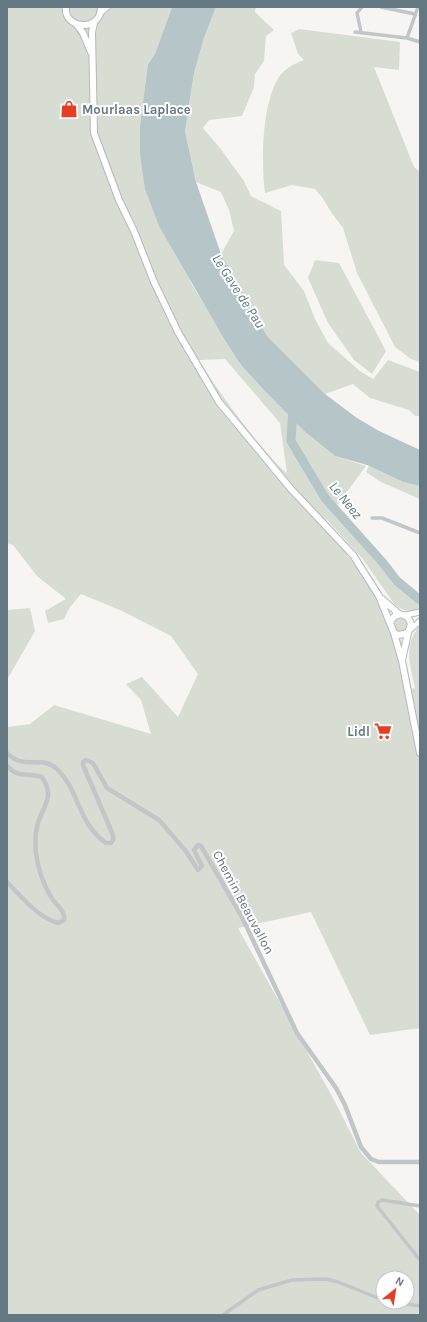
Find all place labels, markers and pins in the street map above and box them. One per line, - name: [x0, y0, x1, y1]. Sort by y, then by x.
- shop icon: Mourlaas Laplace: [59, 99, 79, 119]
- place label: Mourlaas Laplace: [82, 102, 191, 117]
- supermarket icon: Lidl: [373, 721, 393, 741]
- place label: Lidl: [347, 724, 370, 739]

